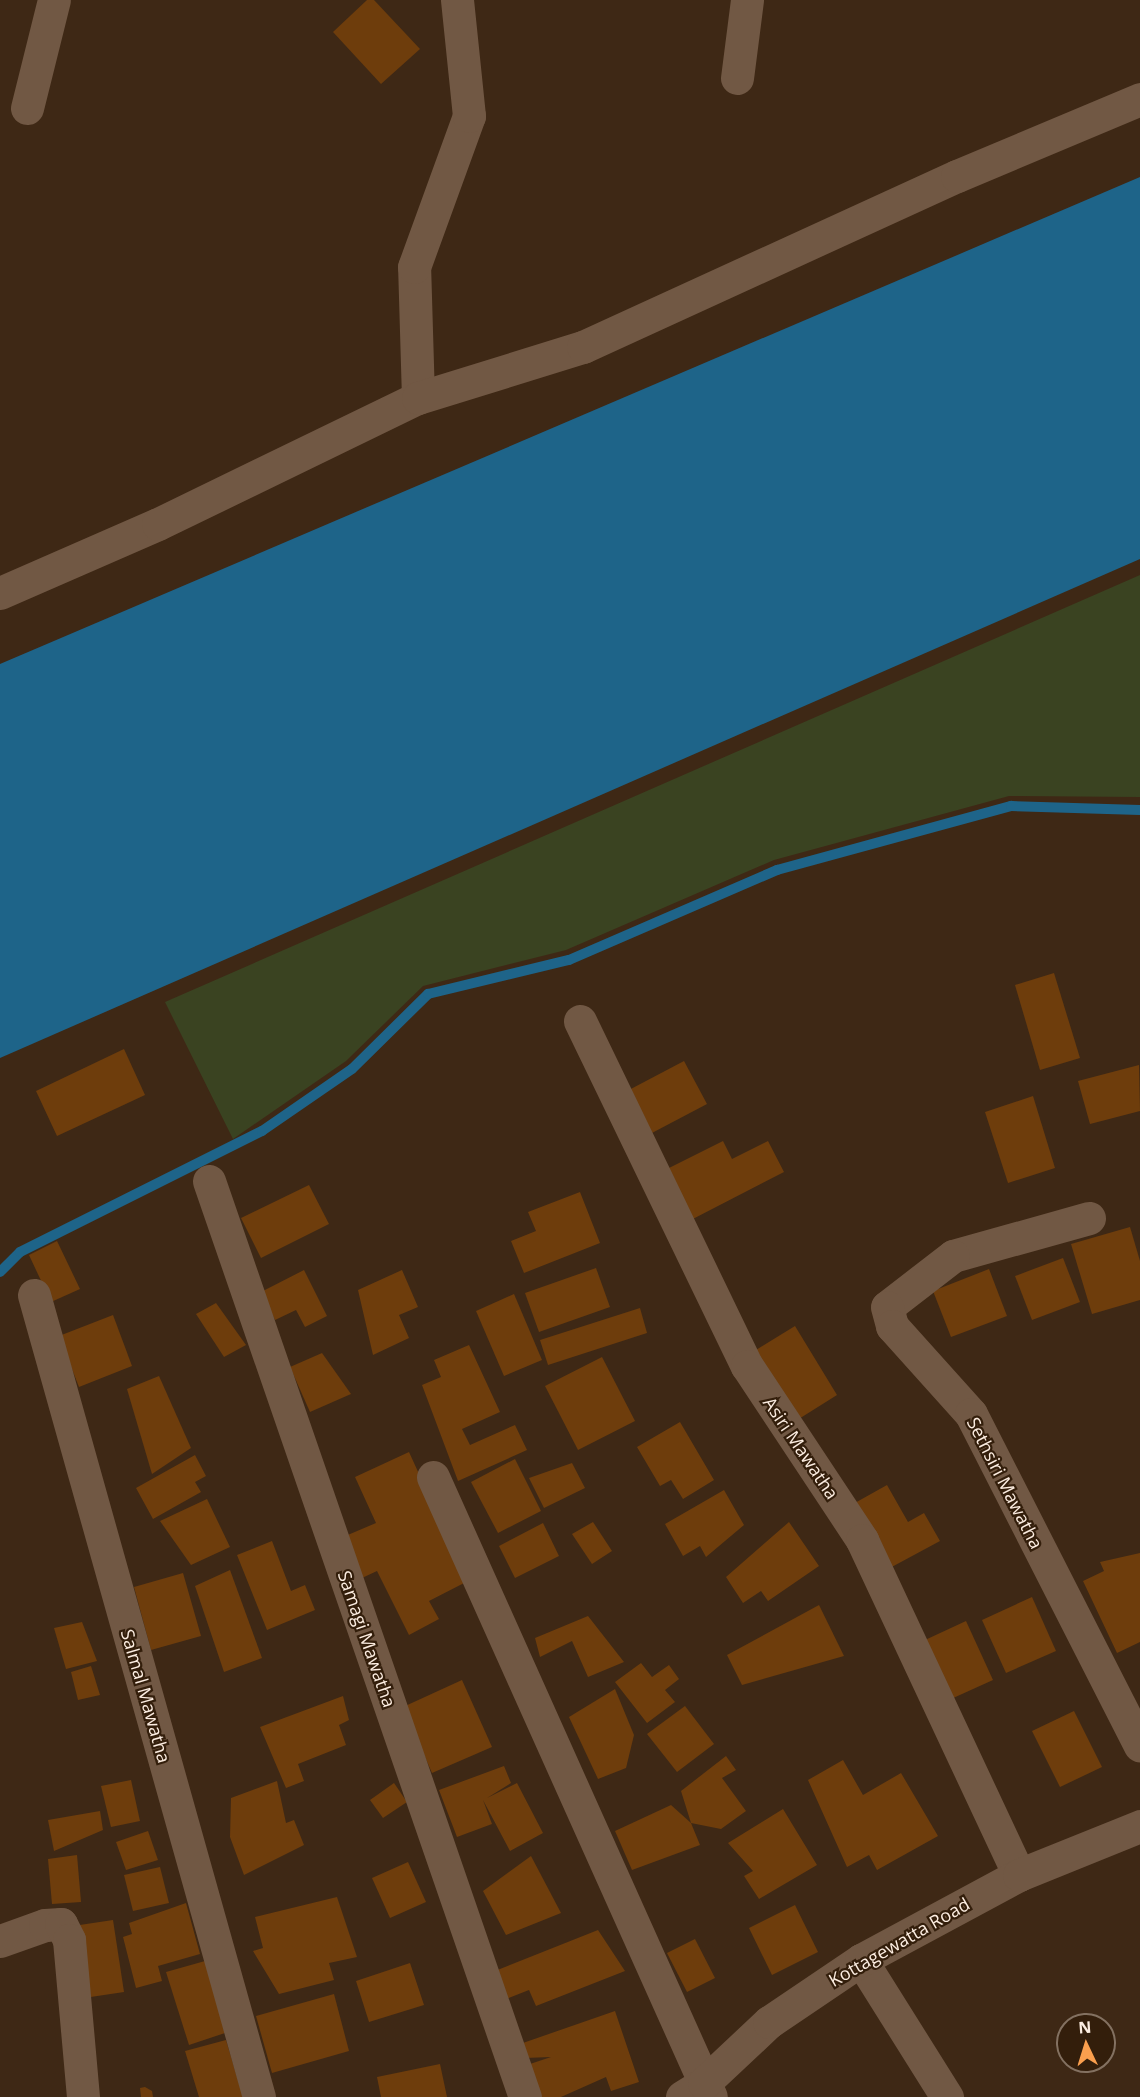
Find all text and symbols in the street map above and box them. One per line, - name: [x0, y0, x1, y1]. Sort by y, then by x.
- street label: Asiri Mawatha: [759, 1393, 843, 1503]
- street label: Sethsiri Mawatha: [963, 1414, 1047, 1552]
- street label: Samagi Mawatha: [333, 1568, 401, 1710]
- street label: Salmal Mawatha: [117, 1627, 175, 1765]
- street label: Kottagewatta Road: [825, 1893, 973, 1991]
- north arrow: [1056, 2013, 1116, 2073]
- text: N: [1078, 2016, 1092, 2038]

